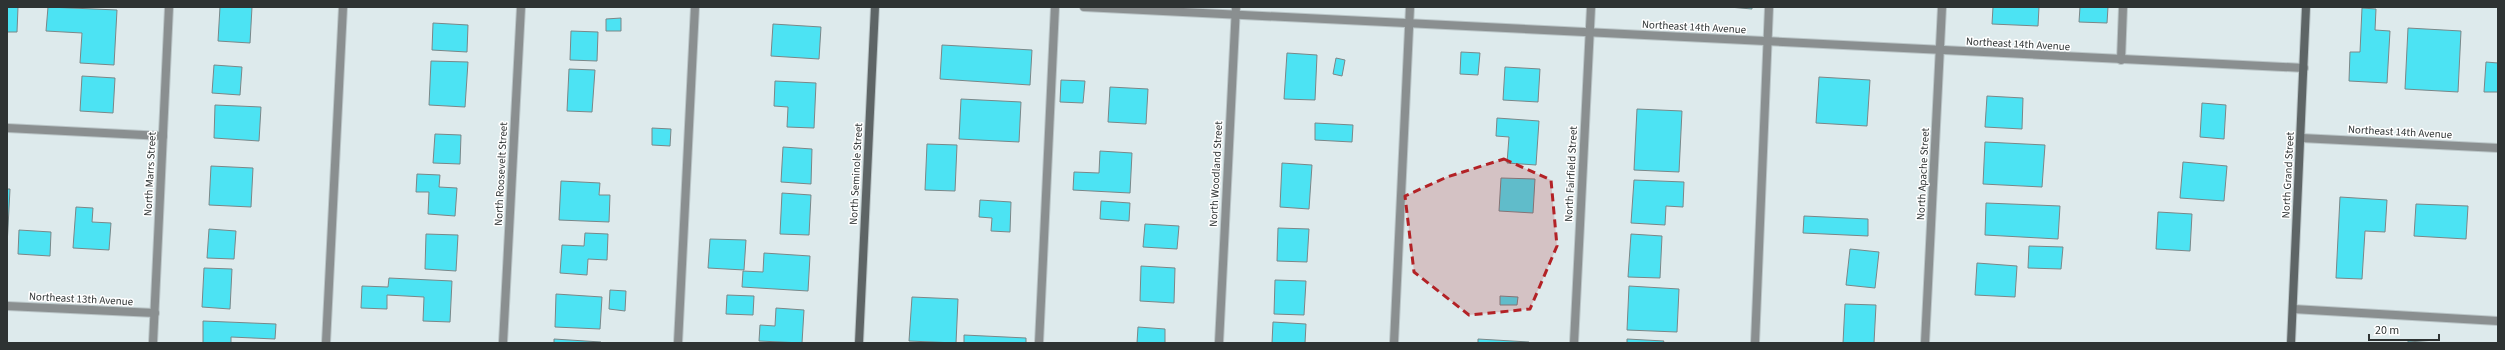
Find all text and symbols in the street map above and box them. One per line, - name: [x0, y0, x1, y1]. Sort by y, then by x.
- street label: Northeast 14th Avenue: [1641, 17, 1747, 37]
- street label: Northeast 14th Avenue: [1965, 34, 2071, 54]
- street label: North Woodland Street: [1206, 121, 1226, 227]
- street label: North Roosevelt Street: [491, 122, 511, 226]
- street label: North Seminole Street: [846, 122, 866, 225]
- street label: Northeast 14th Avenue: [2347, 122, 2453, 142]
- street label: North Fairfield Street: [1561, 125, 1581, 222]
- street label: North Apache Street: [1913, 127, 1933, 221]
- street label: North Marrs Street: [140, 131, 160, 216]
- street label: North Grand Street: [2278, 131, 2298, 219]
- street label: Northeast 13th Avenue: [28, 289, 134, 309]
- scale bar: [2369, 316, 2439, 342]
- text: 20 m: [2375, 322, 2399, 339]

